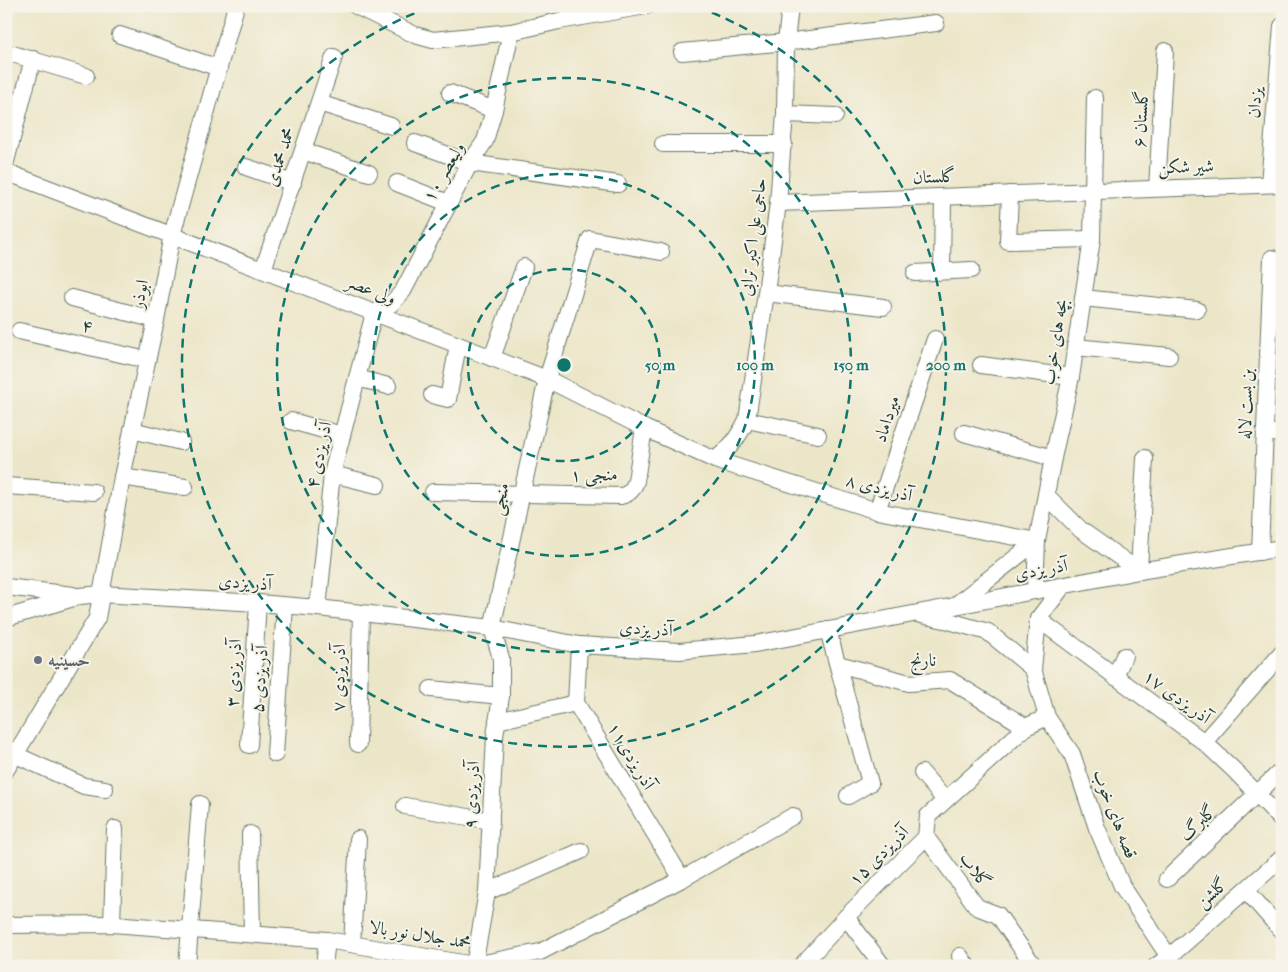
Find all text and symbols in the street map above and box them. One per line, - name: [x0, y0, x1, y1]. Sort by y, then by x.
- street label: یزدان: [1243, 85, 1267, 119]
- street label: گلستان ۶: [1128, 90, 1153, 148]
- street label: محمد محمدی: [261, 125, 299, 189]
- street label: ۱۰ ولیعصر: [419, 138, 470, 206]
- street label: شیر شکن: [1158, 156, 1214, 179]
- street label: گلستان: [912, 165, 956, 188]
- street label: حاجی علی اکبر ترابی: [735, 177, 773, 298]
- street label: ولی عصر: [341, 270, 399, 310]
- street label: ابوذر: [127, 278, 153, 312]
- street label: بچه های خوب: [1038, 298, 1073, 387]
- street label: ۴: [80, 315, 94, 337]
- centre of rings: [555, 356, 573, 374]
- text: 50 m: [645, 356, 676, 374]
- text: 100 m: [736, 356, 774, 374]
- text: 150 m: [833, 356, 869, 374]
- text: 200 m: [926, 356, 966, 374]
- street label: بن بست لاله: [1234, 367, 1258, 440]
- street label: میرداماد: [870, 393, 904, 445]
- street label: ۴ آذر یزدی: [302, 418, 337, 490]
- street label: منجی ۱: [570, 464, 618, 487]
- street label: ۸ آذر یزدی: [844, 470, 916, 507]
- street label: منجی: [486, 481, 515, 518]
- street label: آذر یزدی: [1013, 555, 1071, 585]
- street label: آذر یزدی: [218, 571, 274, 595]
- street label: آذر یزدی: [619, 617, 675, 641]
- street label: آذر یزدی ۳: [222, 636, 246, 707]
- street label: آذر یزدی ۵: [247, 642, 273, 714]
- street label: آذر یزدی ۷: [328, 642, 350, 712]
- place label: حسینیه: [48, 650, 90, 671]
- street label: نارنج: [910, 650, 936, 676]
- marker: حسینیه: [32, 654, 44, 666]
- street label: آذر یزدی ۱۷: [1139, 665, 1217, 730]
- street label: آذر یزدی۱۱: [603, 719, 660, 795]
- street label: آذر یزدی ۹: [460, 758, 484, 829]
- street label: قصه های خوب: [1088, 767, 1142, 861]
- street label: گلبرگ: [1174, 800, 1221, 845]
- street label: ۱۵ آذریزدی: [845, 820, 915, 890]
- street label: گلاب: [955, 847, 996, 892]
- street label: گلشن: [1191, 873, 1233, 913]
- street label: محمد جلال نور بالا: [367, 917, 473, 953]

